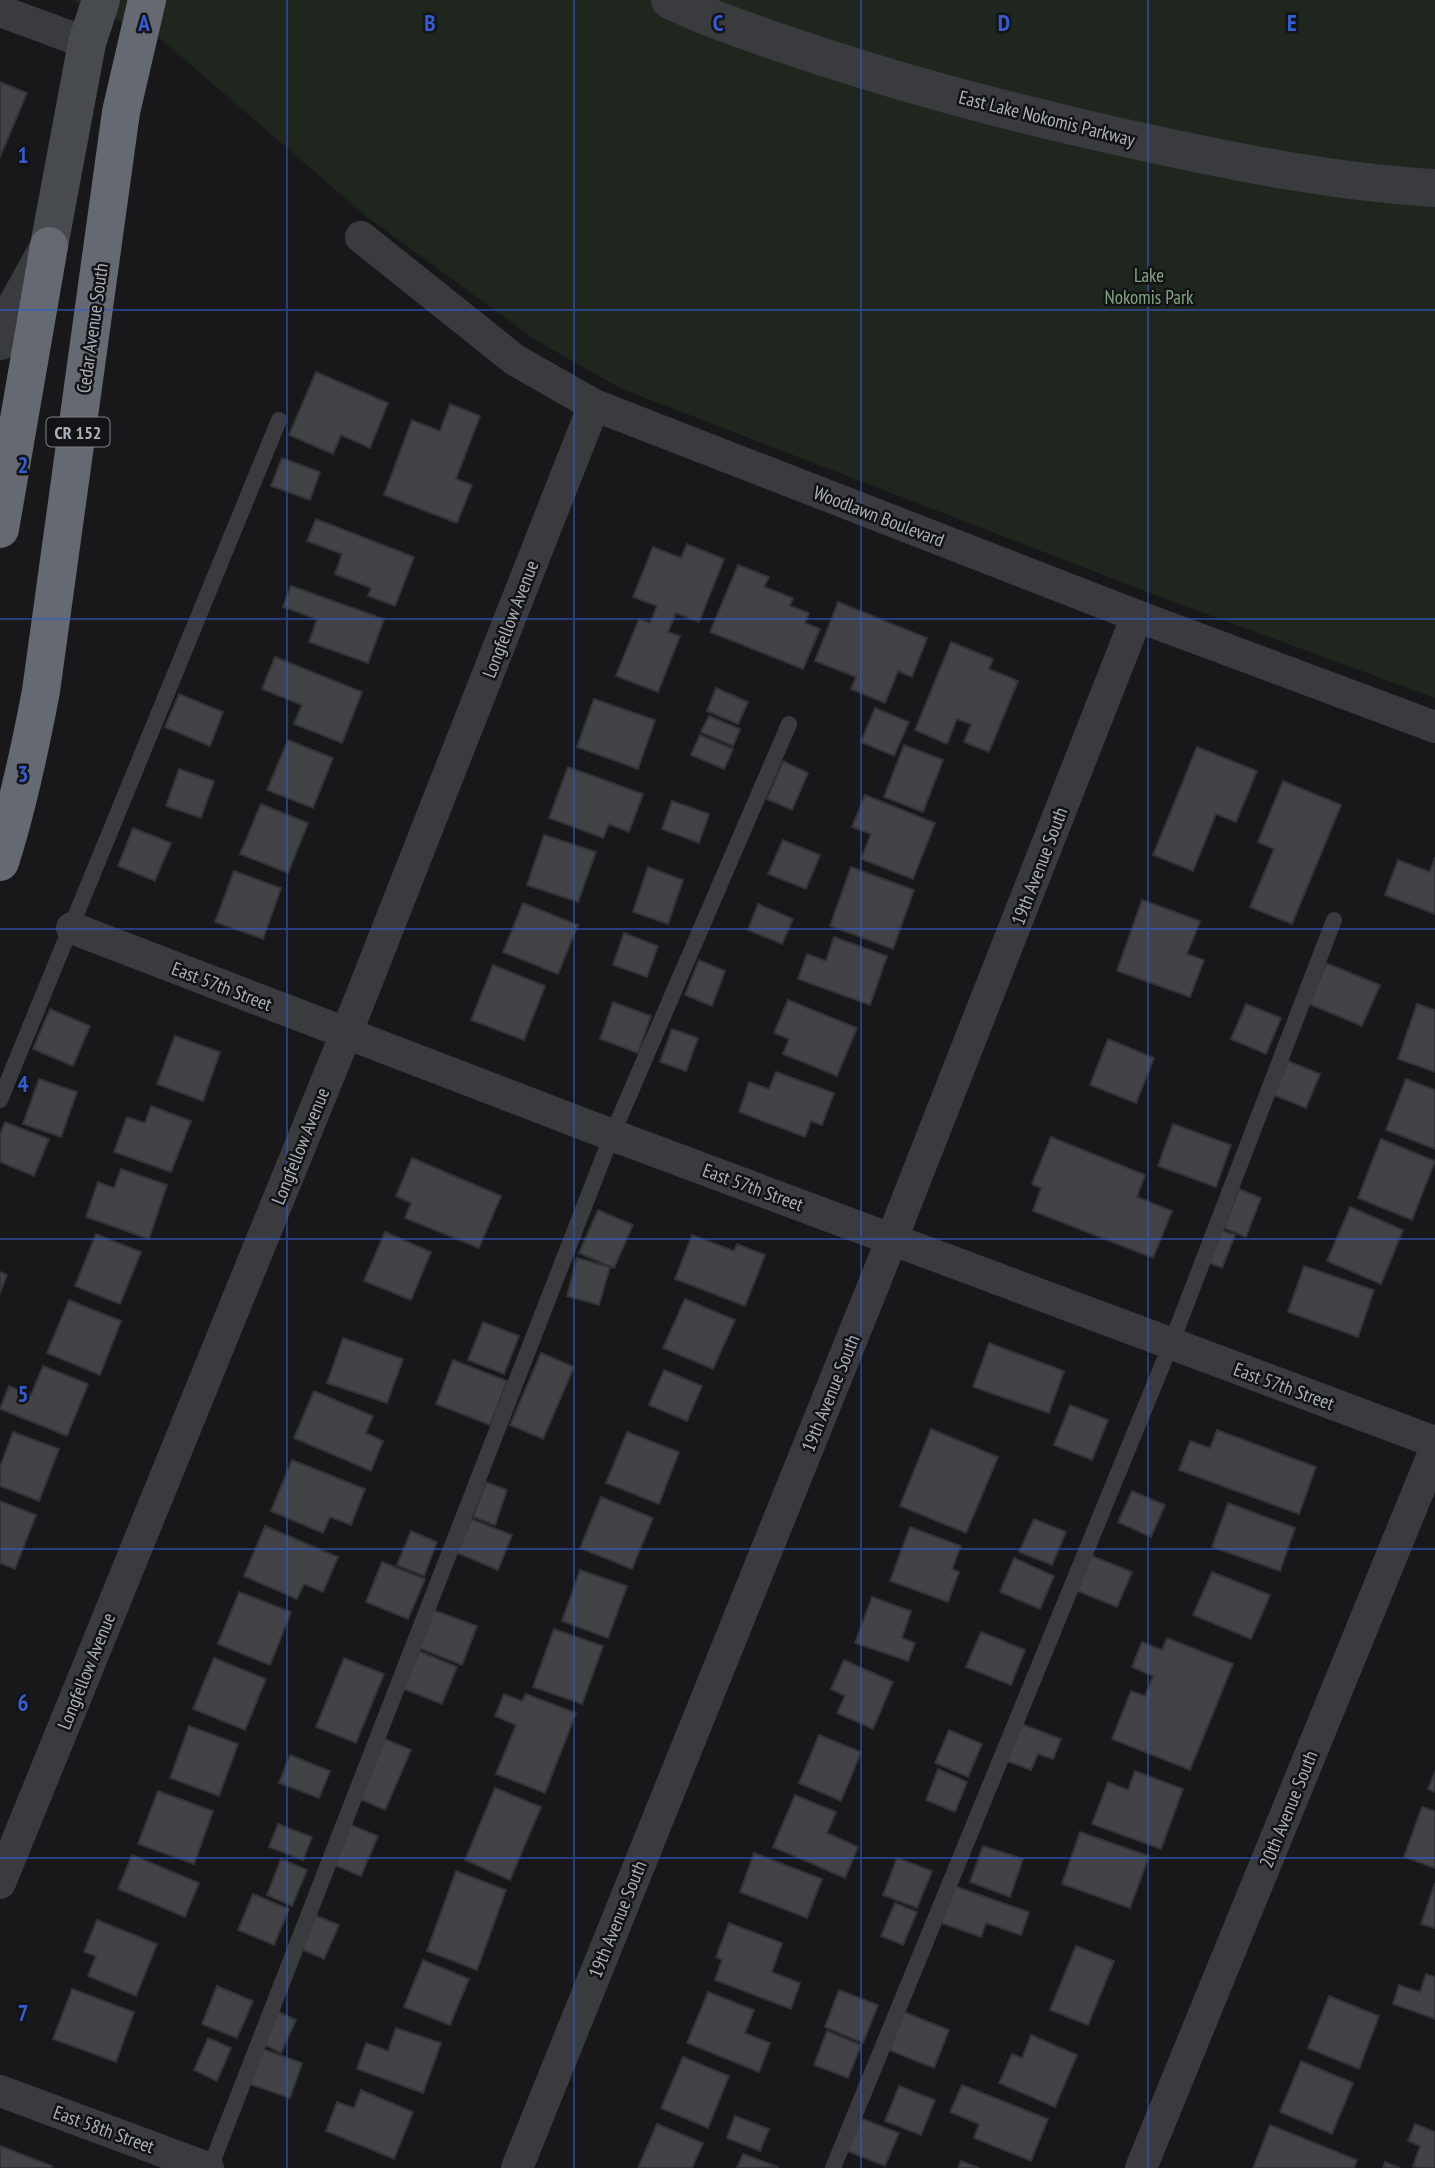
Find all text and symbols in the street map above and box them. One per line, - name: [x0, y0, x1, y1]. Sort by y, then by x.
- text: A: [137, 8, 150, 37]
- text: B: [424, 8, 436, 37]
- text: C: [713, 8, 724, 37]
- text: D: [998, 8, 1010, 37]
- text: E: [1287, 8, 1297, 37]
- street label: East Lake Nokomis Parkway: [956, 85, 1138, 152]
- text: 1: [18, 140, 29, 169]
- street label: Cedar Avenue South: [71, 262, 113, 394]
- park label: Lake Nokomis Park: [1105, 263, 1194, 309]
- road number: CR 152: [46, 418, 110, 446]
- text: 2: [18, 450, 29, 479]
- street label: Woodlawn Boulevard: [810, 480, 948, 552]
- street label: Longfellow Avenue: [477, 557, 543, 681]
- text: 3: [18, 759, 29, 788]
- street label: 19th Avenue South: [1005, 804, 1073, 928]
- street label: East 57th Street: [169, 956, 276, 1016]
- text: 4: [18, 1069, 29, 1098]
- street label: Longfellow Avenue: [266, 1084, 334, 1208]
- street label: East 57th Street: [699, 1158, 807, 1217]
- street label: 19th Avenue South: [796, 1331, 864, 1455]
- street label: East 57th Street: [1230, 1357, 1338, 1416]
- text: 5: [18, 1379, 29, 1408]
- street label: Longfellow Avenue: [52, 1609, 120, 1733]
- text: 6: [18, 1688, 29, 1717]
- street label: 20th Avenue South: [1254, 1747, 1322, 1871]
- street label: 19th Avenue South: [583, 1857, 651, 1981]
- text: 7: [18, 1998, 29, 2027]
- street label: East 58th Street: [50, 2100, 158, 2159]

